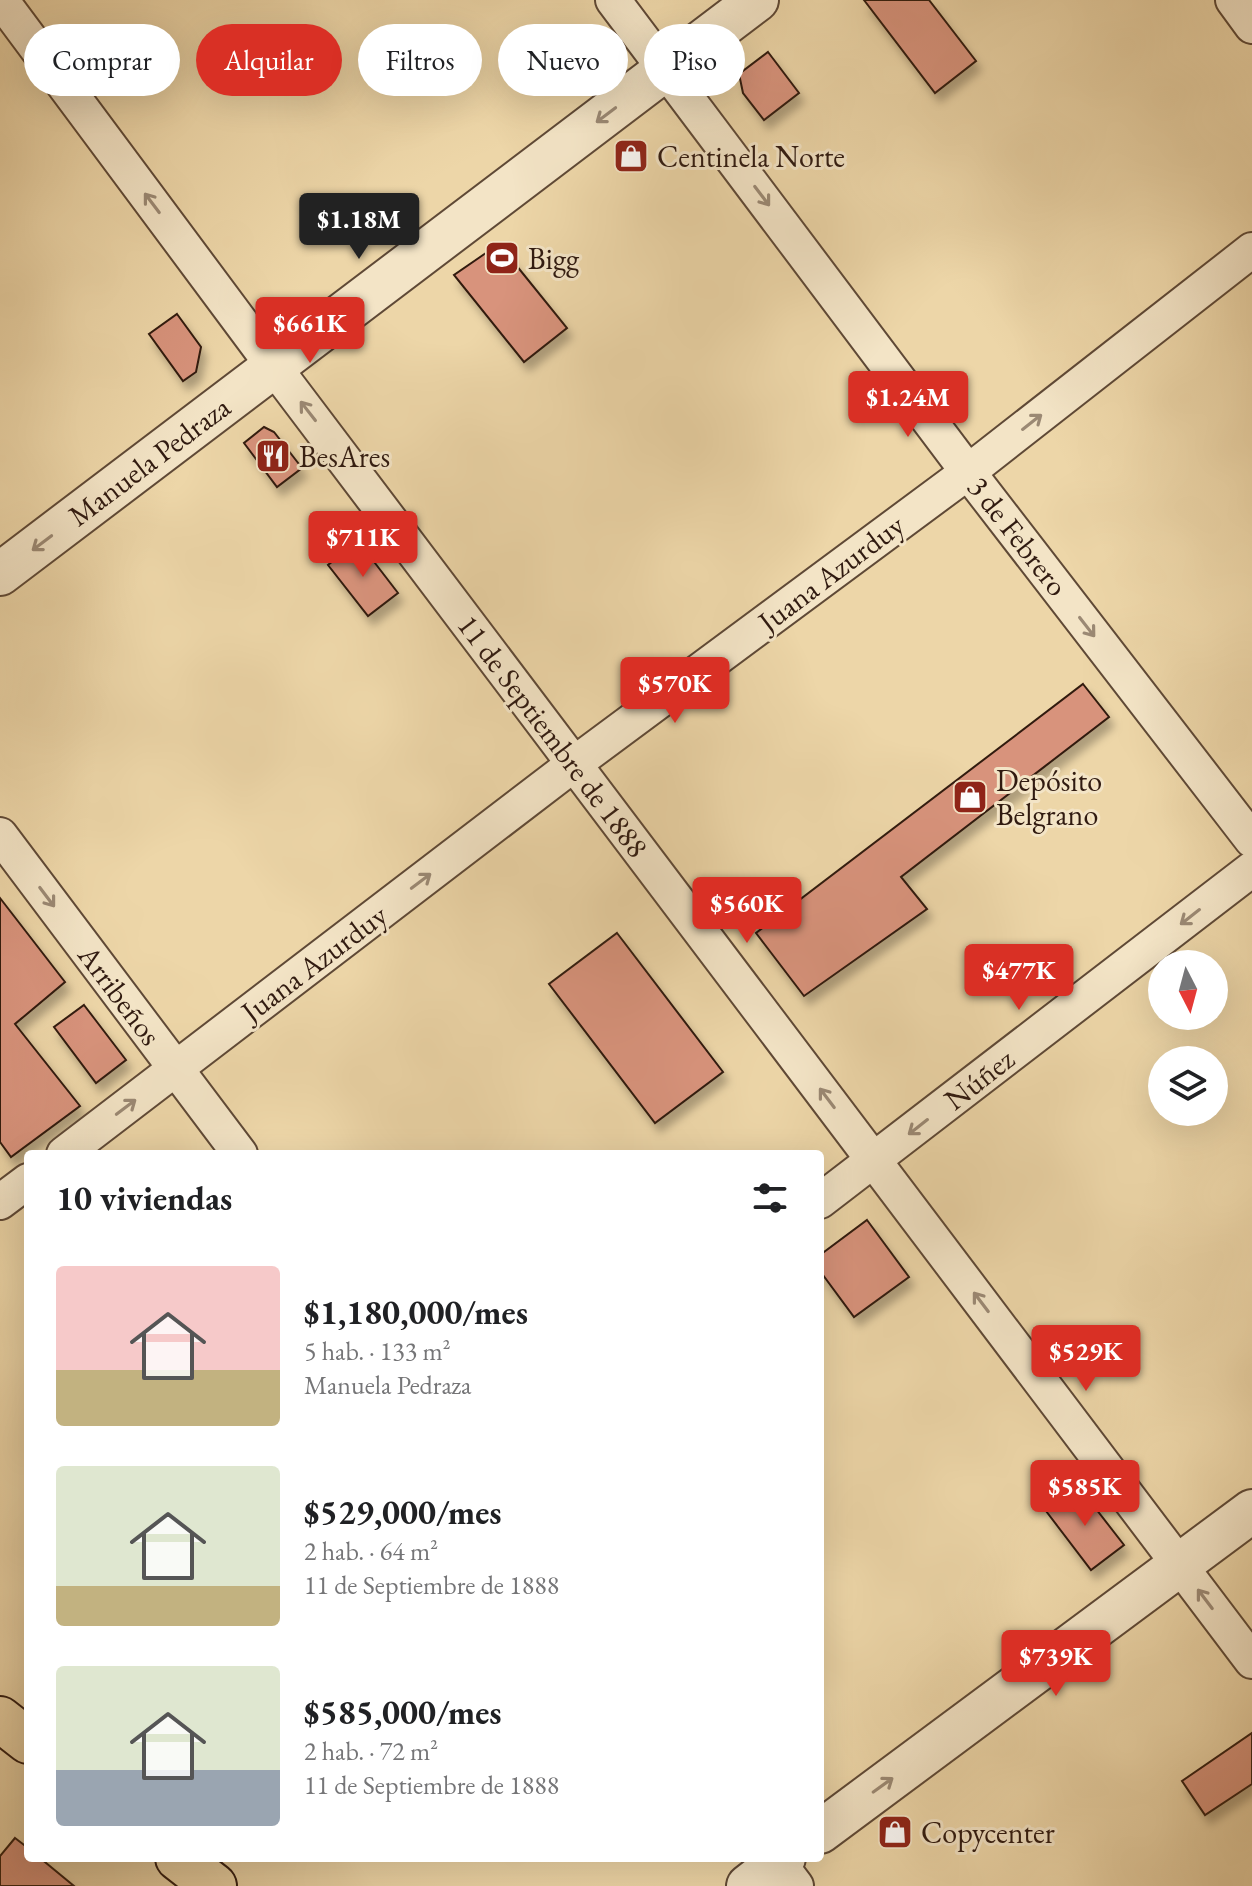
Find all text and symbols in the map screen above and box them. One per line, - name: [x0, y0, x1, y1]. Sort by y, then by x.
- chip: Comprar: [24, 24, 180, 96]
- chip: Alquilar: [196, 24, 342, 96]
- chip: Filtros: [358, 24, 482, 96]
- chip: Nuevo: [498, 24, 628, 96]
- chip: Piso: [644, 24, 745, 96]
- one-way arrow: [596, 106, 617, 123]
- shop icon: Centinela Norte: [612, 137, 650, 175]
- place label: Centinela Norte: [657, 137, 845, 176]
- one-way arrow: [753, 185, 770, 206]
- one-way arrow: [144, 193, 161, 214]
- pin: $1.18M: [294, 193, 424, 261]
- text: $1.18M: [317, 202, 401, 236]
- sports icon: Bigg: [483, 239, 521, 277]
- place label: Bigg: [528, 239, 580, 278]
- pin: $661K: [254, 297, 366, 365]
- text: $661K: [273, 306, 347, 340]
- pin: $1.24M: [843, 371, 973, 439]
- text: $1.24M: [866, 380, 950, 414]
- street label: Manuela Pedraza: [60, 387, 238, 535]
- one-way arrow: [300, 401, 317, 422]
- one-way arrow: [1021, 413, 1042, 430]
- restaurant icon: BesAres: [254, 437, 292, 475]
- place label: BesAres: [299, 437, 390, 476]
- street label: 3 de Febrero: [959, 468, 1077, 604]
- street label: Juana Azurduy: [748, 505, 913, 643]
- pin: $711K: [307, 511, 419, 579]
- text: $711K: [326, 520, 400, 554]
- one-way arrow: [32, 534, 53, 551]
- street label: 11 de Septiembre de 1888: [449, 607, 657, 865]
- one-way arrow: [1079, 616, 1096, 637]
- pin: $570K: [619, 657, 731, 725]
- text: $570K: [638, 666, 712, 700]
- place label: Depósito Belgrano: [996, 761, 1102, 834]
- shop icon: Depósito Belgrano: [951, 778, 989, 816]
- one-way arrow: [410, 872, 431, 889]
- pin: $560K: [691, 877, 803, 945]
- one-way arrow: [38, 886, 55, 907]
- text: $560K: [710, 886, 784, 920]
- street label: Juana Azurduy: [231, 895, 396, 1033]
- one-way arrow: [1180, 908, 1201, 925]
- street label: Arribeños: [69, 936, 170, 1053]
- pin: $477K: [963, 944, 1075, 1012]
- north arrow: [1148, 950, 1228, 1030]
- map controls: [1148, 950, 1228, 1126]
- text: $477K: [982, 953, 1056, 987]
- street label: Núñez: [936, 1039, 1022, 1119]
- button: layers: [1148, 1046, 1228, 1126]
- one-way arrow: [819, 1088, 836, 1109]
- one-way arrow: [115, 1098, 136, 1115]
- one-way arrow: [908, 1118, 929, 1135]
- text: 10 viviendas: [56, 1176, 232, 1220]
- icon: filters: [748, 1176, 792, 1220]
- text: $1,180,000/mes: [304, 1290, 528, 1334]
- one-way arrow: [973, 1292, 990, 1313]
- icon: home: [120, 1298, 216, 1394]
- pin: $529K: [1030, 1325, 1142, 1393]
- text: 5 hab. · 133 m²: [304, 1334, 450, 1368]
- text: $529K: [1049, 1334, 1123, 1368]
- text: Manuela Pedraza: [304, 1368, 471, 1402]
- pin: $585K: [1029, 1460, 1141, 1528]
- text: $585K: [1048, 1469, 1122, 1503]
- text: $529,000/mes: [304, 1490, 502, 1534]
- icon: home: [120, 1498, 216, 1594]
- text: 2 hab. · 64 m²: [304, 1534, 438, 1568]
- text: 11 de Septiembre de 1888: [304, 1568, 559, 1602]
- one-way arrow: [1197, 1589, 1214, 1610]
- pin: $739K: [1000, 1630, 1112, 1698]
- text: $739K: [1019, 1639, 1093, 1673]
- text: $585,000/mes: [304, 1690, 502, 1734]
- icon: home: [120, 1698, 216, 1794]
- text: 2 hab. · 72 m²: [304, 1734, 438, 1768]
- text: 11 de Septiembre de 1888: [304, 1768, 559, 1802]
- one-way arrow: [871, 1777, 893, 1794]
- shop icon: Copycenter: [876, 1813, 914, 1851]
- place label: Copycenter: [921, 1813, 1055, 1852]

